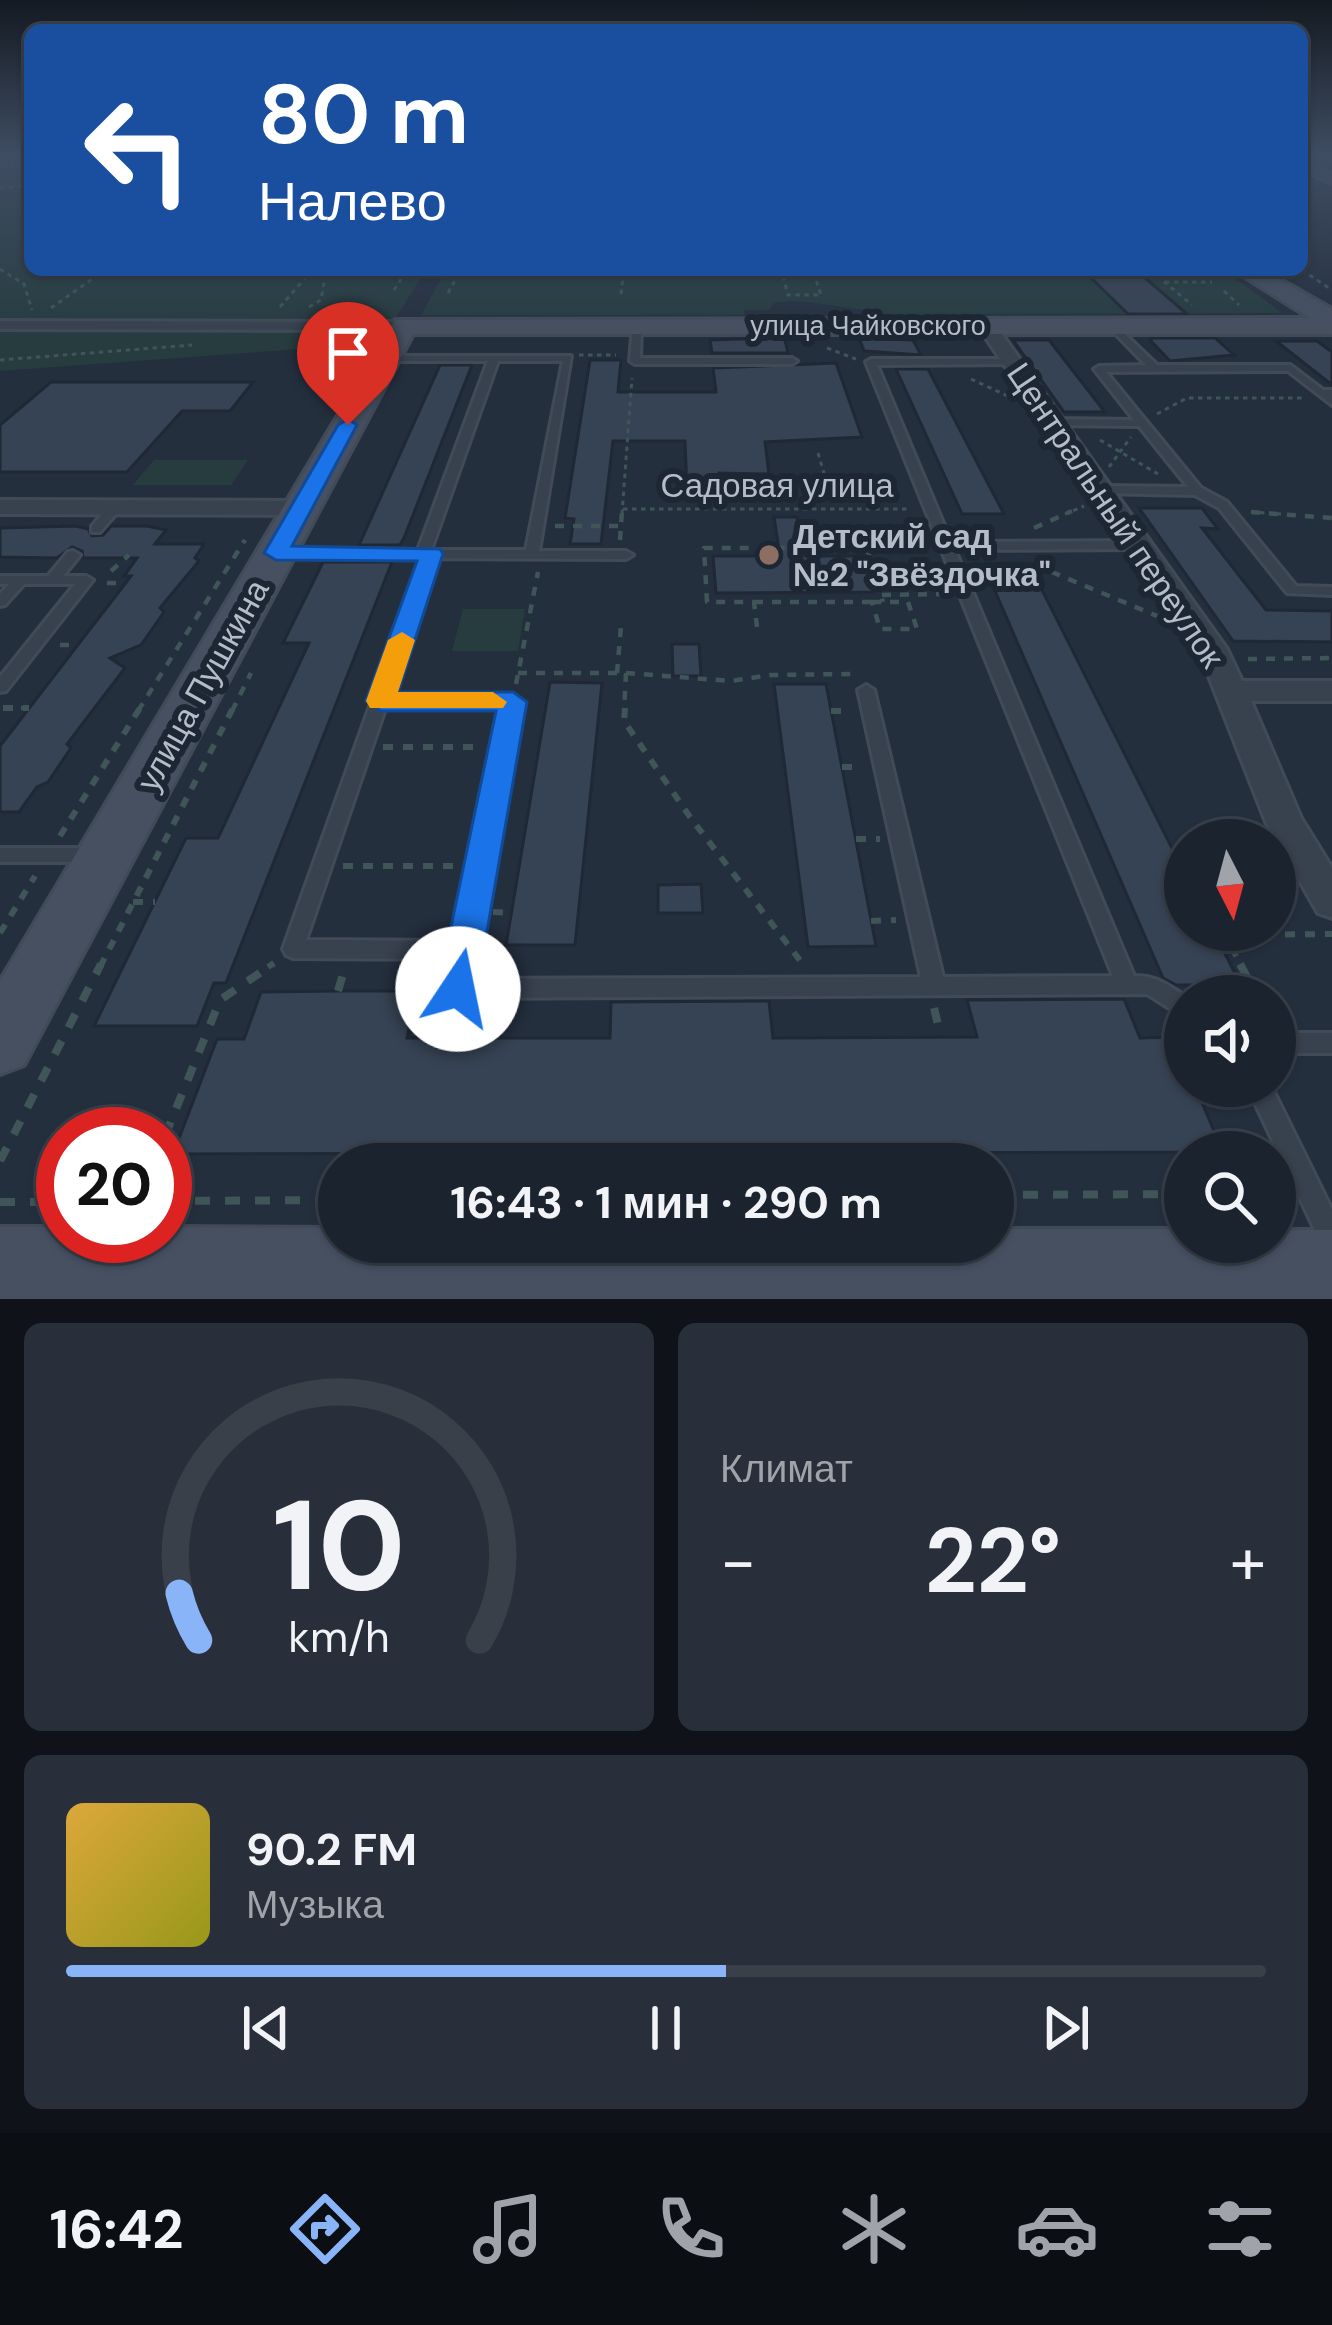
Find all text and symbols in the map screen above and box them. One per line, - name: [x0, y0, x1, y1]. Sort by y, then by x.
- text: 80 m: [258, 60, 469, 169]
- icon: left: [60, 72, 216, 228]
- text: Налево: [258, 166, 447, 237]
- pin: [297, 302, 399, 425]
- street label: улица Чайковского: [750, 308, 986, 343]
- icon: arrive: [315, 320, 381, 386]
- street label: Центральный переулок: [997, 354, 1234, 677]
- street label: Садовая улица: [660, 464, 894, 507]
- place label: Детский сад №2 "Звёздочка": [793, 515, 1051, 596]
- marker: Детский сад №2 "Звёздочка": [756, 542, 782, 568]
- street label: улица Пушкина: [127, 571, 279, 799]
- north arrow: [1164, 819, 1296, 951]
- map controls: [1164, 819, 1296, 1263]
- position arrow: [395, 926, 521, 1052]
- button: sound: [1164, 975, 1296, 1107]
- speed limit sign: 20: [36, 1107, 192, 1263]
- button: search: [1164, 1131, 1296, 1263]
- text: 16:43 · 1 мин · 290 m: [450, 1173, 882, 1232]
- text: Климат: [720, 1443, 853, 1494]
- text: 10: [272, 1465, 406, 1628]
- text: 22°: [925, 1503, 1061, 1620]
- text: −: [720, 1519, 756, 1604]
- text: +: [1230, 1519, 1266, 1604]
- text: km/h: [288, 1609, 390, 1665]
- text: 90.2 FM: [246, 1820, 417, 1879]
- text: Музыка: [246, 1879, 384, 1930]
- icon: previous: [233, 1995, 299, 2061]
- icon: pause: [633, 1995, 699, 2061]
- icon: next: [1033, 1995, 1099, 2061]
- icon: directions: [283, 2187, 367, 2271]
- icon: music: [466, 2187, 550, 2271]
- icon: phone: [649, 2187, 733, 2271]
- icon: climate: [832, 2187, 916, 2271]
- icon: car: [1015, 2187, 1099, 2271]
- icon: filters: [1198, 2187, 1282, 2271]
- text: 16:42: [50, 2194, 183, 2265]

